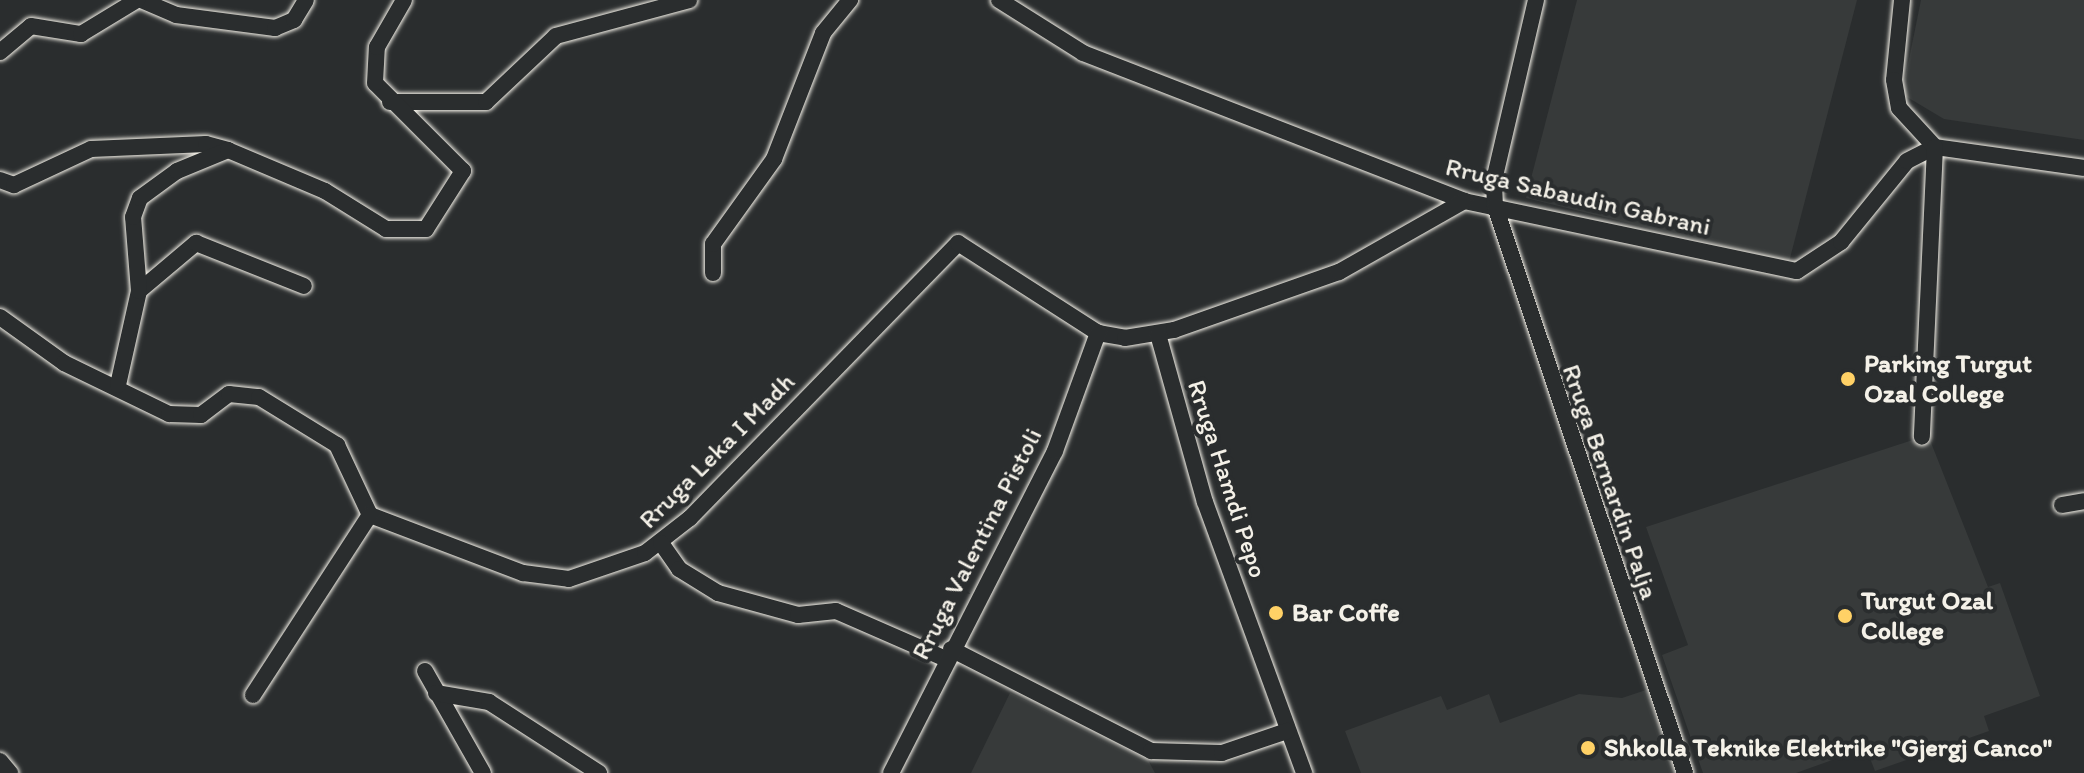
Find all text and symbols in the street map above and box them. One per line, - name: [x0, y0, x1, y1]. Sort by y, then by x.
- street label: Rruga Sabaudin Gabrani: [1442, 151, 1714, 243]
- place label: Parking Turgut Ozal College: [1864, 348, 2030, 410]
- street label: Rruga Bernardin Palja: [1556, 362, 1664, 602]
- street label: Rruga Leka I Madh: [633, 367, 801, 535]
- marker: Parking Turgut Ozal College: [1839, 370, 1857, 388]
- street label: Rruga Hamdi Pepo: [1180, 376, 1274, 582]
- street label: Rruga Valentina Pistoli: [905, 424, 1049, 664]
- place label: Turgut Ozal College: [1861, 585, 1993, 646]
- place label: Bar Coffe: [1292, 597, 1400, 629]
- marker: Bar Coffe: [1267, 604, 1285, 622]
- marker: Turgut Ozal College: [1836, 607, 1854, 625]
- place label: Shkolla Teknike Elektrike "Gjergj Canco": [1604, 732, 2050, 764]
- marker: Shkolla Teknike Elektrike "Gjergj Canco": [1579, 739, 1597, 757]

